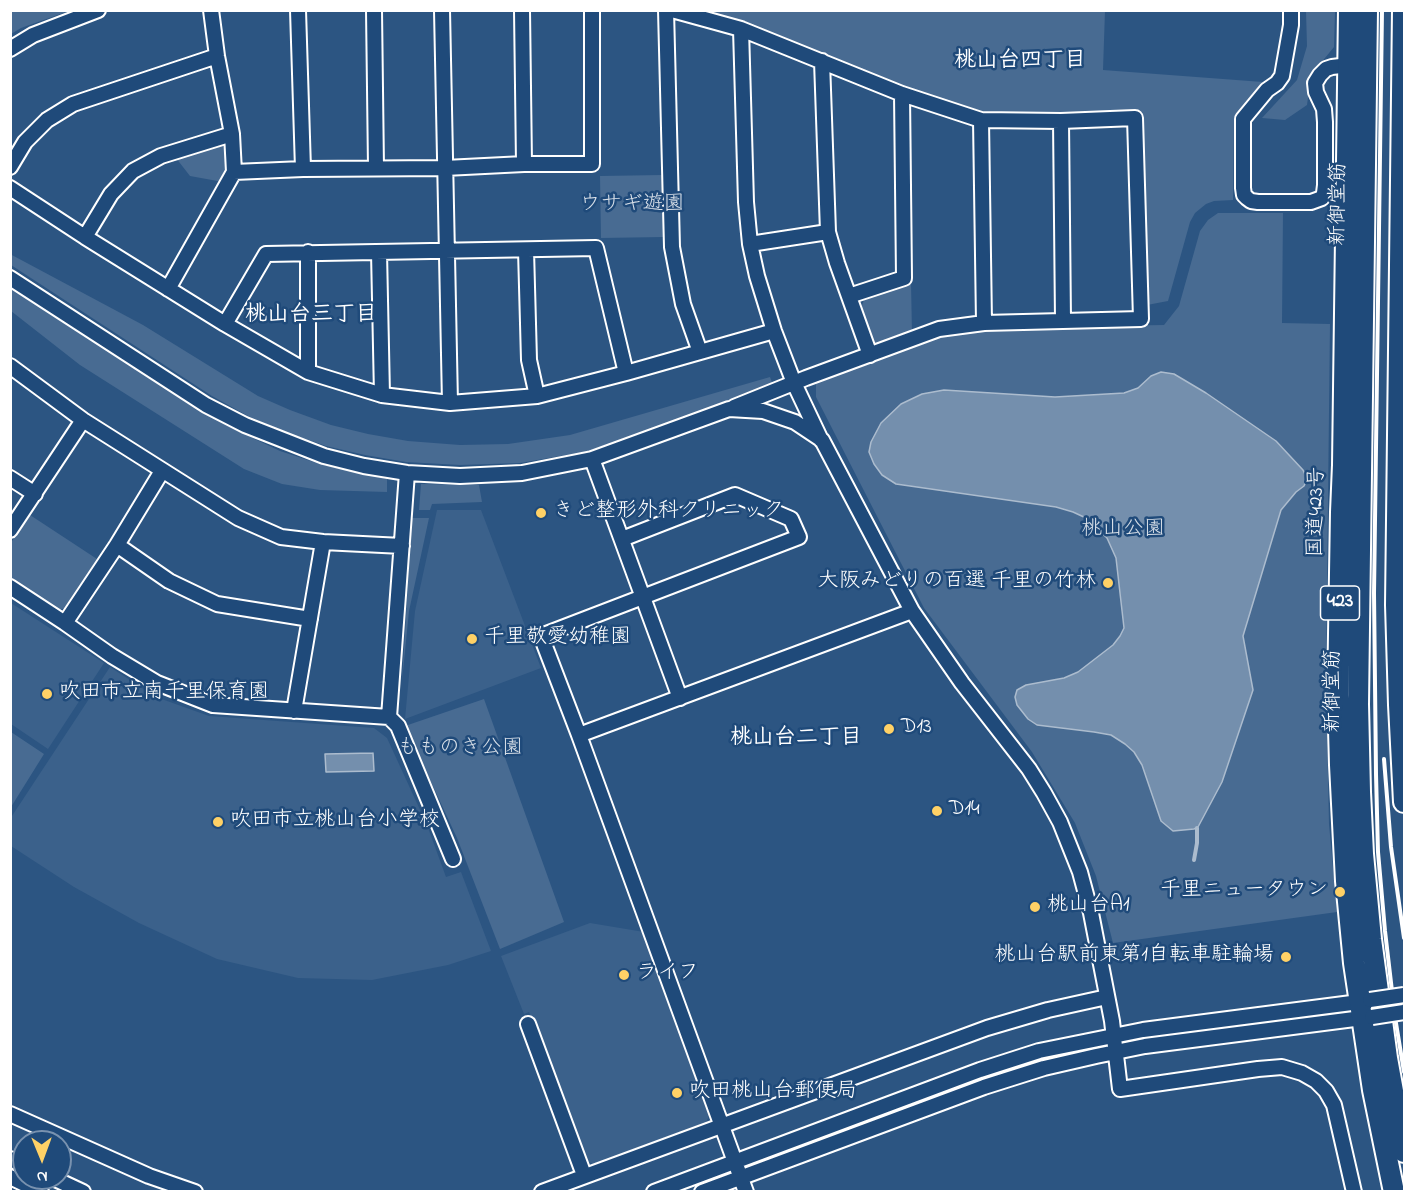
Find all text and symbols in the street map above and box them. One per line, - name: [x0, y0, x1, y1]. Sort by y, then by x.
- district label: 桃山台四丁目: [954, 49, 1086, 75]
- street label: 新御堂筋: [1327, 162, 1353, 246]
- park label: ウサギ遊園: [580, 193, 684, 219]
- district label: 桃山台三丁目: [245, 303, 377, 329]
- street label: 国道423号: [1305, 466, 1331, 558]
- place label: きど整形外科クリニック: [553, 500, 784, 526]
- marker: きど整形外科クリニック: [534, 506, 548, 520]
- park label: 桃山公園: [1081, 518, 1165, 544]
- place label: 大阪みどりの百選 千里の竹林: [818, 570, 1096, 596]
- marker: 大阪みどりの百選 千里の竹林: [1101, 576, 1115, 590]
- road number: 423: [1320, 586, 1360, 620]
- place label: 千里敬愛幼稚園: [484, 626, 631, 652]
- marker: 千里敬愛幼稚園: [465, 632, 479, 646]
- street label: 新御堂筋: [1322, 649, 1348, 733]
- place label: 吹田市立南千里保育園: [59, 681, 269, 707]
- marker: 吹田市立南千里保育園: [40, 687, 54, 701]
- place label: D13: [901, 716, 932, 742]
- marker: D13: [882, 722, 896, 736]
- district label: 桃山台二丁目: [730, 726, 862, 752]
- park label: もものき公園: [397, 737, 523, 763]
- place label: D14: [949, 798, 980, 824]
- marker: D14: [930, 804, 944, 818]
- place label: 吹田市立桃山台小学校: [230, 809, 440, 835]
- marker: 吹田市立桃山台小学校: [211, 815, 225, 829]
- place label: 千里ニュータウン: [1160, 879, 1328, 905]
- marker: 千里ニュータウン: [1333, 885, 1347, 899]
- place label: 桃山台A1: [1047, 894, 1130, 920]
- marker: 桃山台A1: [1028, 900, 1042, 914]
- place label: 桃山台駅前東第1自転車駐輪場: [994, 944, 1274, 970]
- marker: 桃山台駅前東第1自転車駐輪場: [1279, 950, 1293, 964]
- place label: ライフ: [636, 962, 699, 988]
- marker: ライフ: [617, 968, 631, 982]
- place label: 吹田桃山台郵便局: [689, 1080, 857, 1106]
- marker: 吹田桃山台郵便局: [670, 1086, 684, 1100]
- north arrow: [12, 1130, 72, 1190]
- text: N: [37, 1164, 48, 1188]

